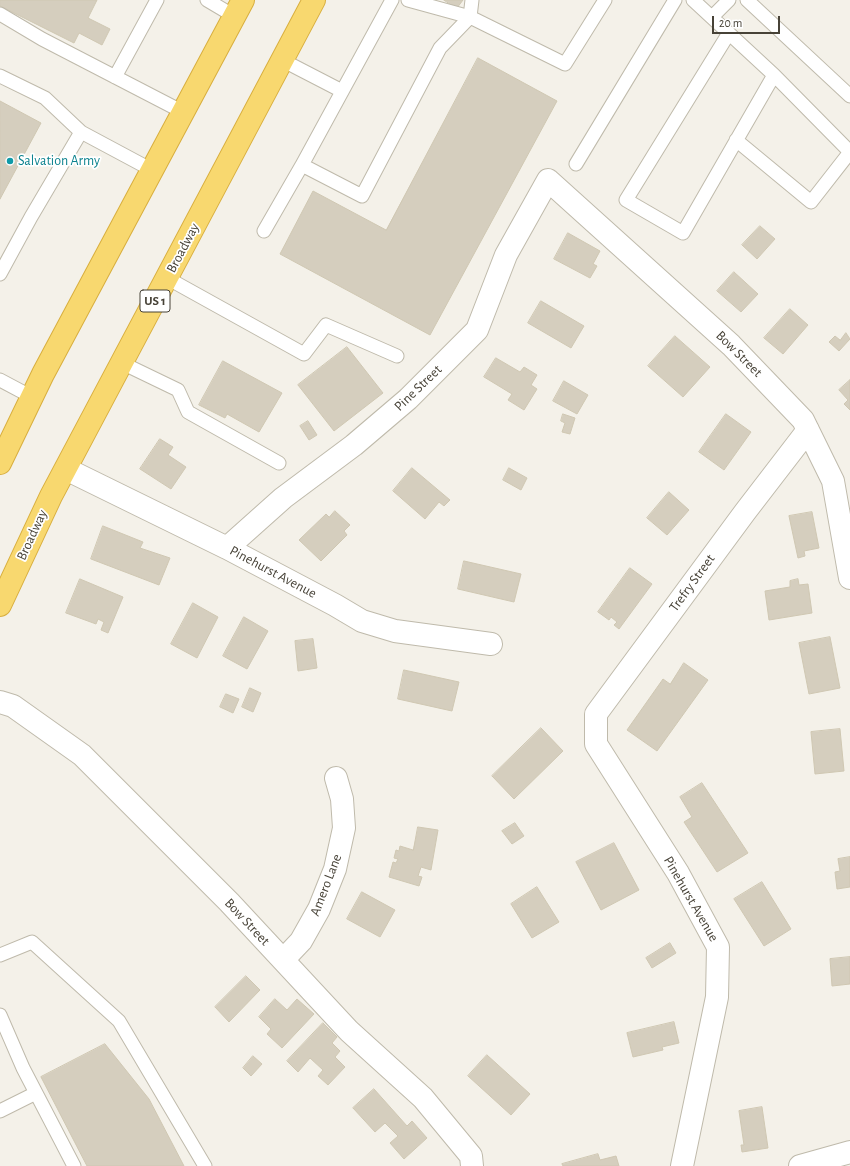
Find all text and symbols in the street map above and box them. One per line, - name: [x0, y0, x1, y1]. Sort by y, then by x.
- scale bar: [714, 8, 782, 34]
- text: 20 m: [719, 17, 742, 29]
- place label: Salvation Army: [18, 153, 100, 169]
- marker: Salvation Army: [5, 156, 15, 166]
- street label: Broadway: [163, 220, 203, 276]
- road number: US 1: [140, 290, 170, 312]
- street label: Bow Street: [712, 327, 766, 381]
- street label: Pine Street: [391, 361, 445, 415]
- street label: Broadway: [13, 507, 51, 563]
- street label: Pinehurst Avenue: [227, 542, 319, 602]
- street label: Trefry Street: [665, 551, 719, 615]
- street label: Amero Lane: [306, 852, 346, 918]
- street label: Pinehurst Avenue: [660, 853, 722, 945]
- street label: Bow Street: [221, 895, 273, 949]

